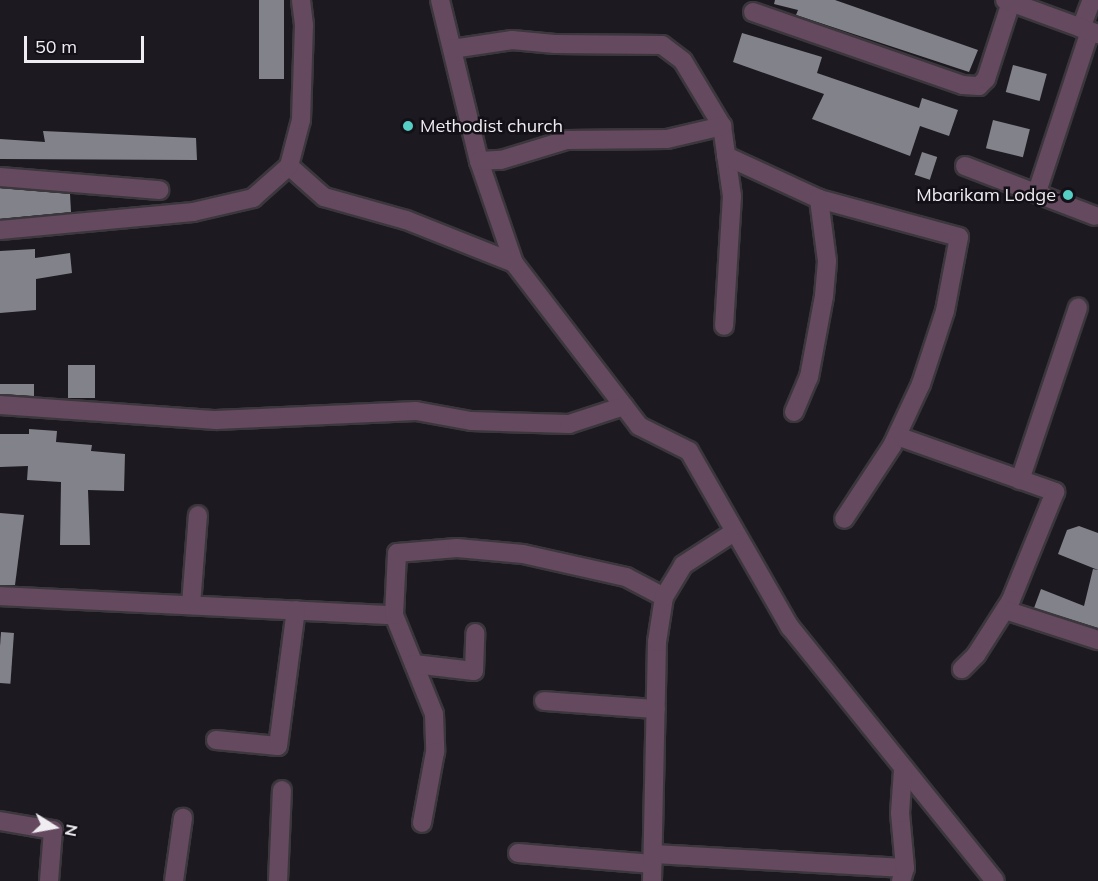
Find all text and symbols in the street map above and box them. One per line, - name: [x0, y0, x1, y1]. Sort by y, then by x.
- scale bar: [27, 24, 147, 62]
- text: 50 m: [35, 35, 77, 58]
- place label: Methodist church: [420, 115, 563, 137]
- marker: Methodist church: [401, 119, 415, 133]
- place label: Mbarikam Lodge: [916, 184, 1056, 206]
- marker: Mbarikam Lodge: [1061, 188, 1075, 202]
- north arrow: [24, 797, 84, 857]
- text: N: [61, 823, 83, 838]

